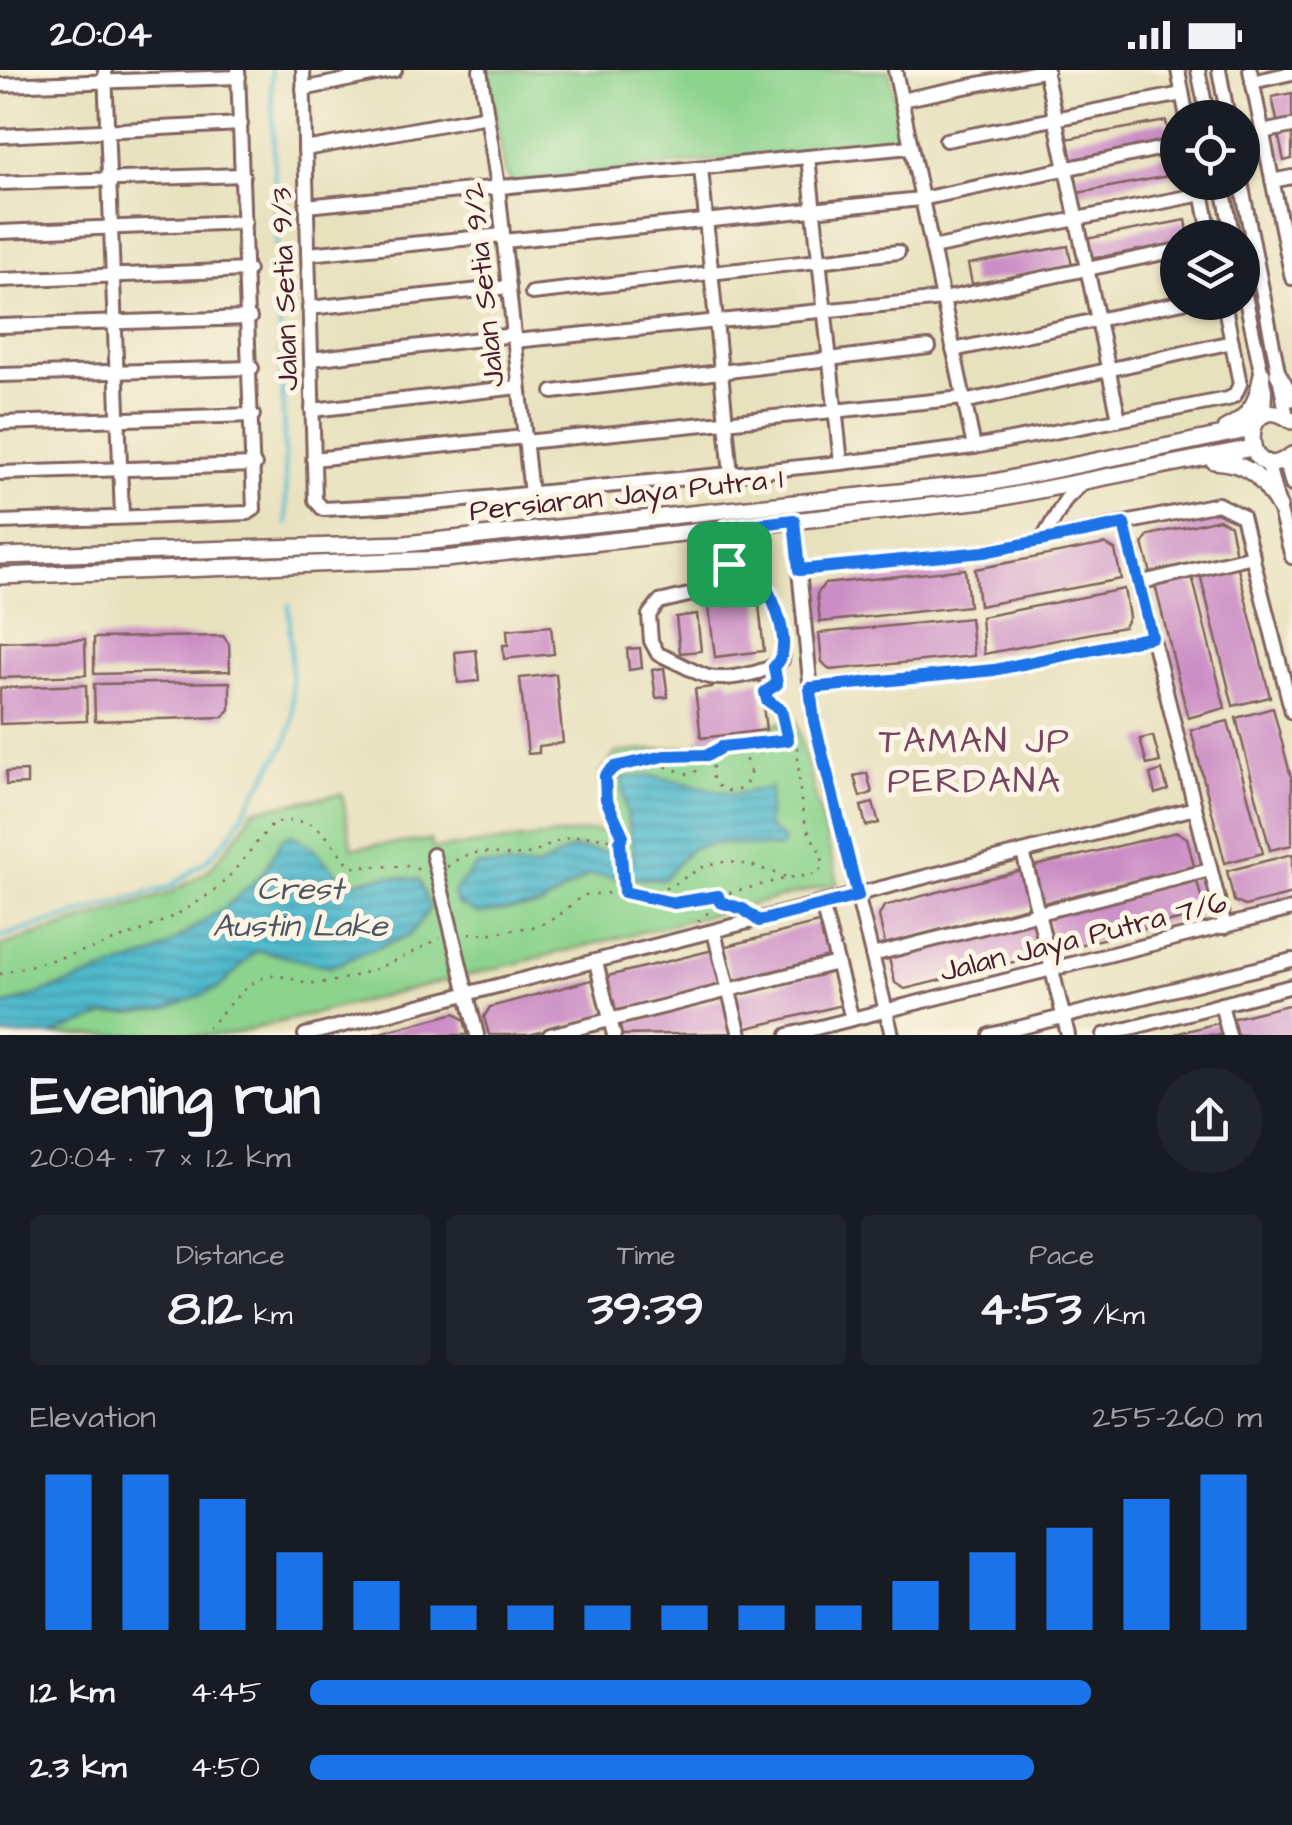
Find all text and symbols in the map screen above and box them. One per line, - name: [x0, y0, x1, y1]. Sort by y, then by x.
- text: 20:04: [50, 9, 152, 61]
- map controls: [1160, 100, 1260, 320]
- button: locate: [1160, 100, 1260, 200]
- street label: Jalan Setia 9/2: [452, 181, 516, 389]
- street label: Jalan Setia 9/3: [260, 186, 310, 391]
- button: layers: [1160, 220, 1260, 320]
- street label: Persiaran Jaya Putra 1: [467, 458, 785, 533]
- pin: [687, 522, 772, 607]
- icon: arrive: [702, 537, 757, 592]
- district label: TAMAN JP PERDANA: [879, 717, 1071, 806]
- water label: Crest Austin Lake: [213, 867, 389, 949]
- street label: Jalan Jaya Putra 7/6: [935, 881, 1232, 994]
- text: Evening run: [30, 1059, 320, 1135]
- button: share: [1157, 1068, 1262, 1173]
- text: 20:04 · 7 × 1.2 km: [30, 1135, 291, 1180]
- text: Distance: [176, 1236, 285, 1275]
- text: Time: [617, 1236, 675, 1275]
- text: Pace: [1029, 1236, 1094, 1275]
- text: 8.12: [168, 1275, 242, 1344]
- text: 39:39: [588, 1275, 704, 1344]
- text: 4:53: [979, 1275, 1082, 1344]
- text: km: [242, 1296, 293, 1335]
- text: /km: [1082, 1296, 1145, 1335]
- text: Elevation: [30, 1395, 156, 1440]
- text: 255–260 m: [1092, 1395, 1262, 1440]
- text: 1.2 km: [30, 1670, 114, 1715]
- text: 4:45: [190, 1670, 262, 1715]
- text: 2.3 km: [30, 1745, 126, 1790]
- text: 4:50: [190, 1745, 260, 1790]

